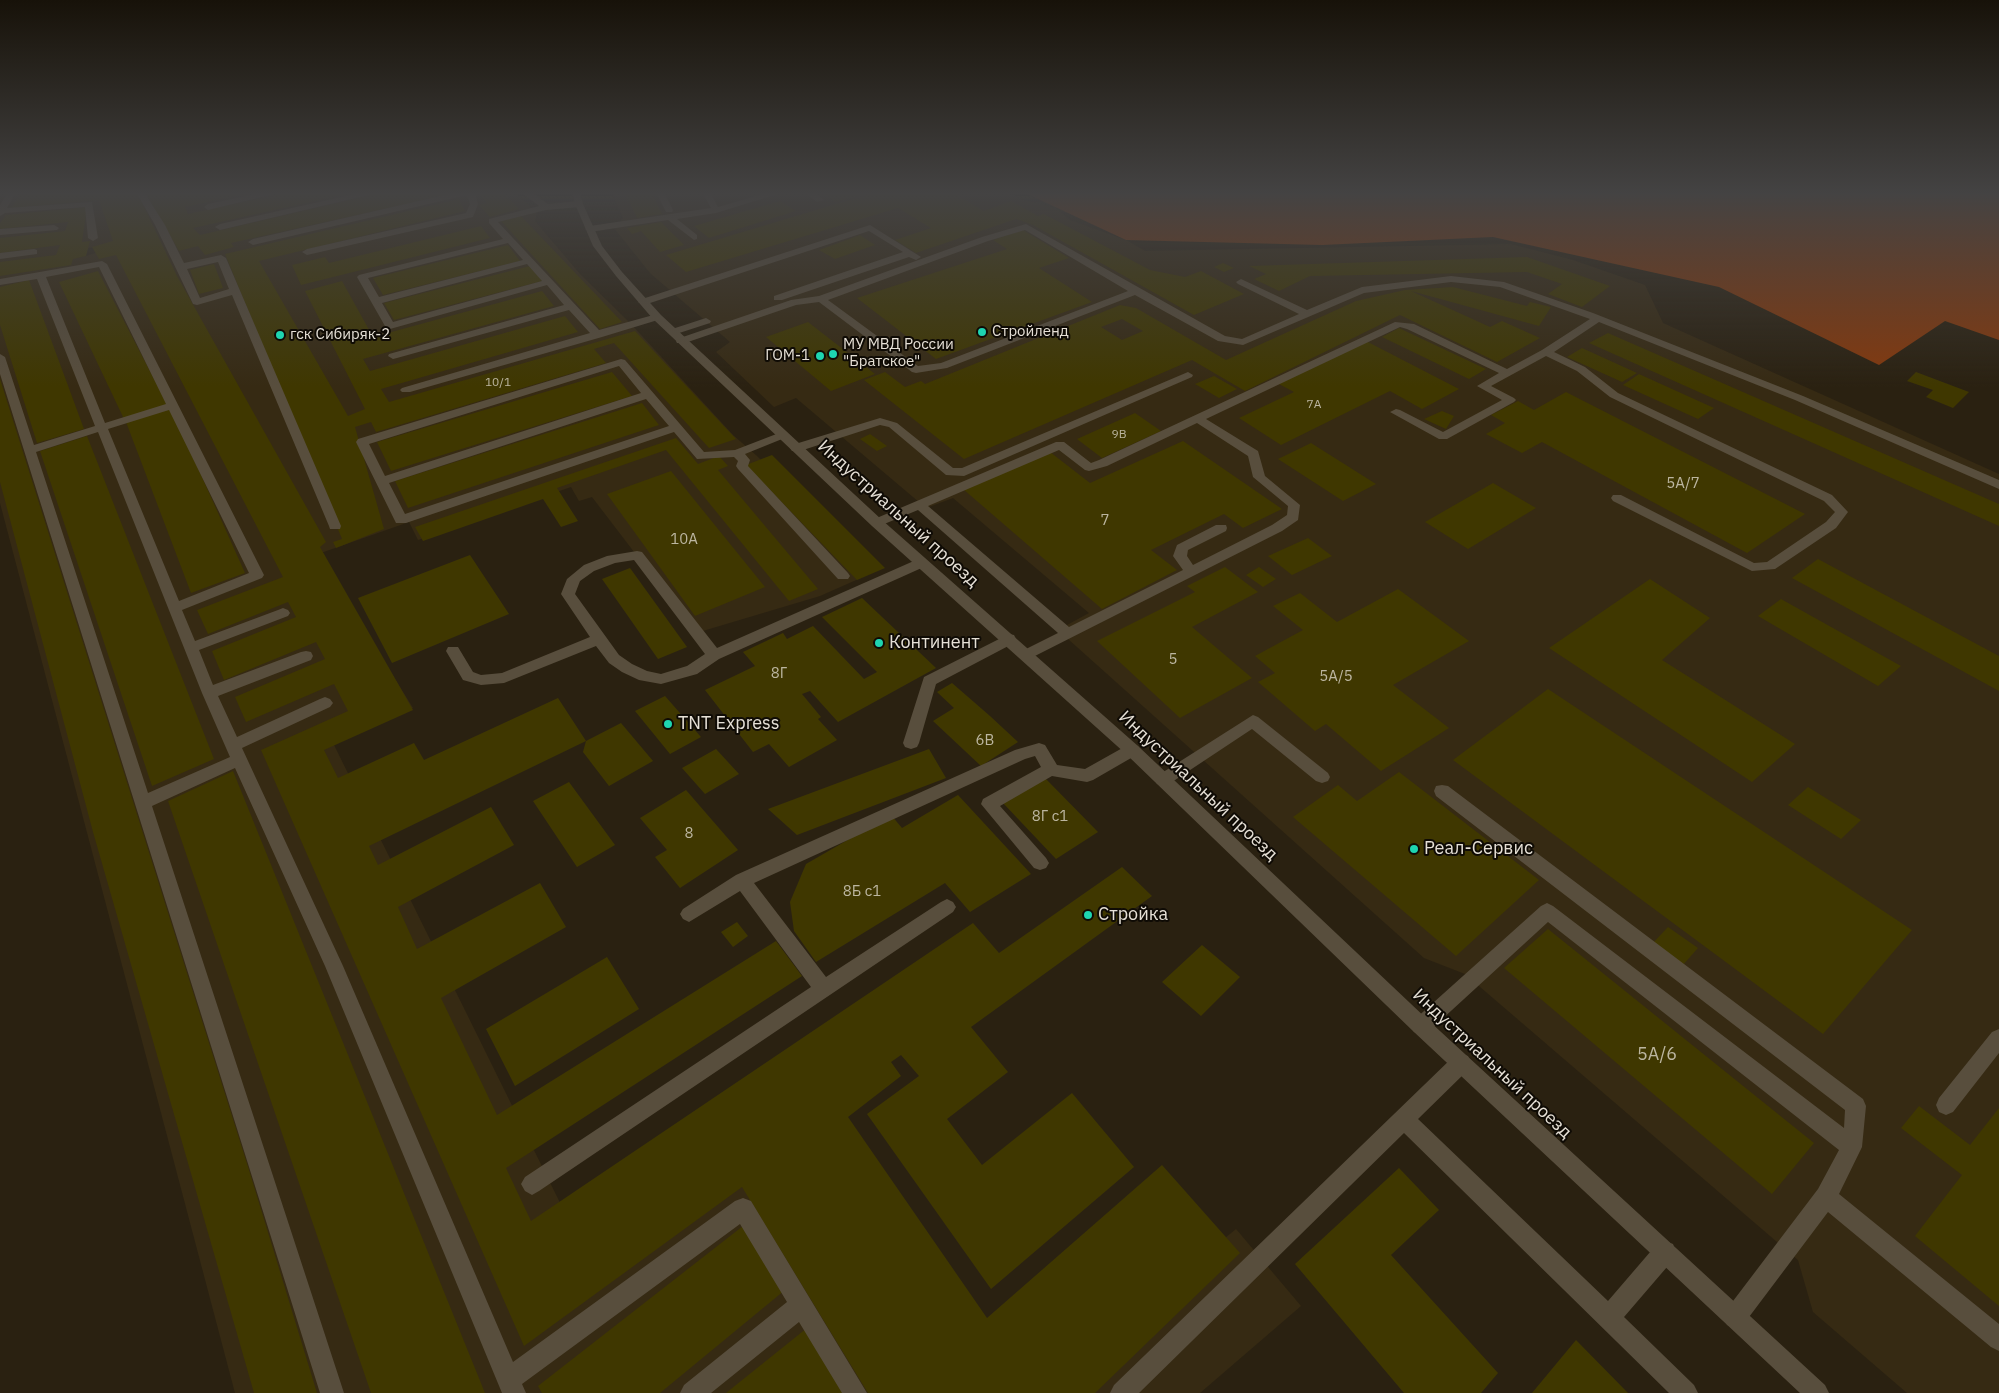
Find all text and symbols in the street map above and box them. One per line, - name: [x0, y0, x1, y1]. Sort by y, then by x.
- place label: Стройленд: [992, 323, 1069, 341]
- place label: гск Сибиряк-2: [290, 326, 390, 344]
- marker: Стройленд: [976, 326, 988, 338]
- marker: гск Сибиряк-2: [274, 329, 286, 341]
- place label: МУ МВД России "Братское": [843, 336, 954, 371]
- place label: ГОМ-1: [765, 347, 810, 365]
- marker: МУ МВД России "Братское": [827, 348, 839, 360]
- marker: ГОМ-1: [814, 350, 826, 362]
- house number: 10/1: [485, 376, 511, 390]
- house number: 7А: [1307, 398, 1321, 412]
- house number: 9В: [1111, 428, 1127, 442]
- street label: Индустриальный проезд: [813, 436, 983, 592]
- house number: 5А/7: [1666, 475, 1700, 493]
- house number: 7: [1101, 512, 1109, 530]
- house number: 10А: [670, 531, 698, 549]
- place label: Континент: [889, 632, 980, 654]
- marker: Континент: [873, 637, 885, 649]
- house number: 5: [1169, 651, 1177, 669]
- house number: 8Г: [771, 665, 787, 683]
- house number: 5А/5: [1319, 668, 1353, 686]
- street label: Индустриальный проезд: [1114, 707, 1282, 865]
- place label: TNT Express: [678, 713, 779, 735]
- marker: TNT Express: [662, 718, 674, 730]
- house number: 6В: [976, 732, 994, 750]
- house number: 8Г с1: [1032, 808, 1068, 826]
- house number: 8: [685, 825, 693, 843]
- place label: Реал-Сервис: [1424, 838, 1533, 860]
- marker: Реал-Сервис: [1408, 843, 1420, 855]
- house number: 8Б с1: [843, 883, 881, 901]
- place label: Стройка: [1098, 904, 1168, 926]
- marker: Стройка: [1082, 909, 1094, 921]
- street label: Индустриальный проезд: [1408, 985, 1576, 1143]
- house number: 5А/6: [1637, 1044, 1677, 1066]

